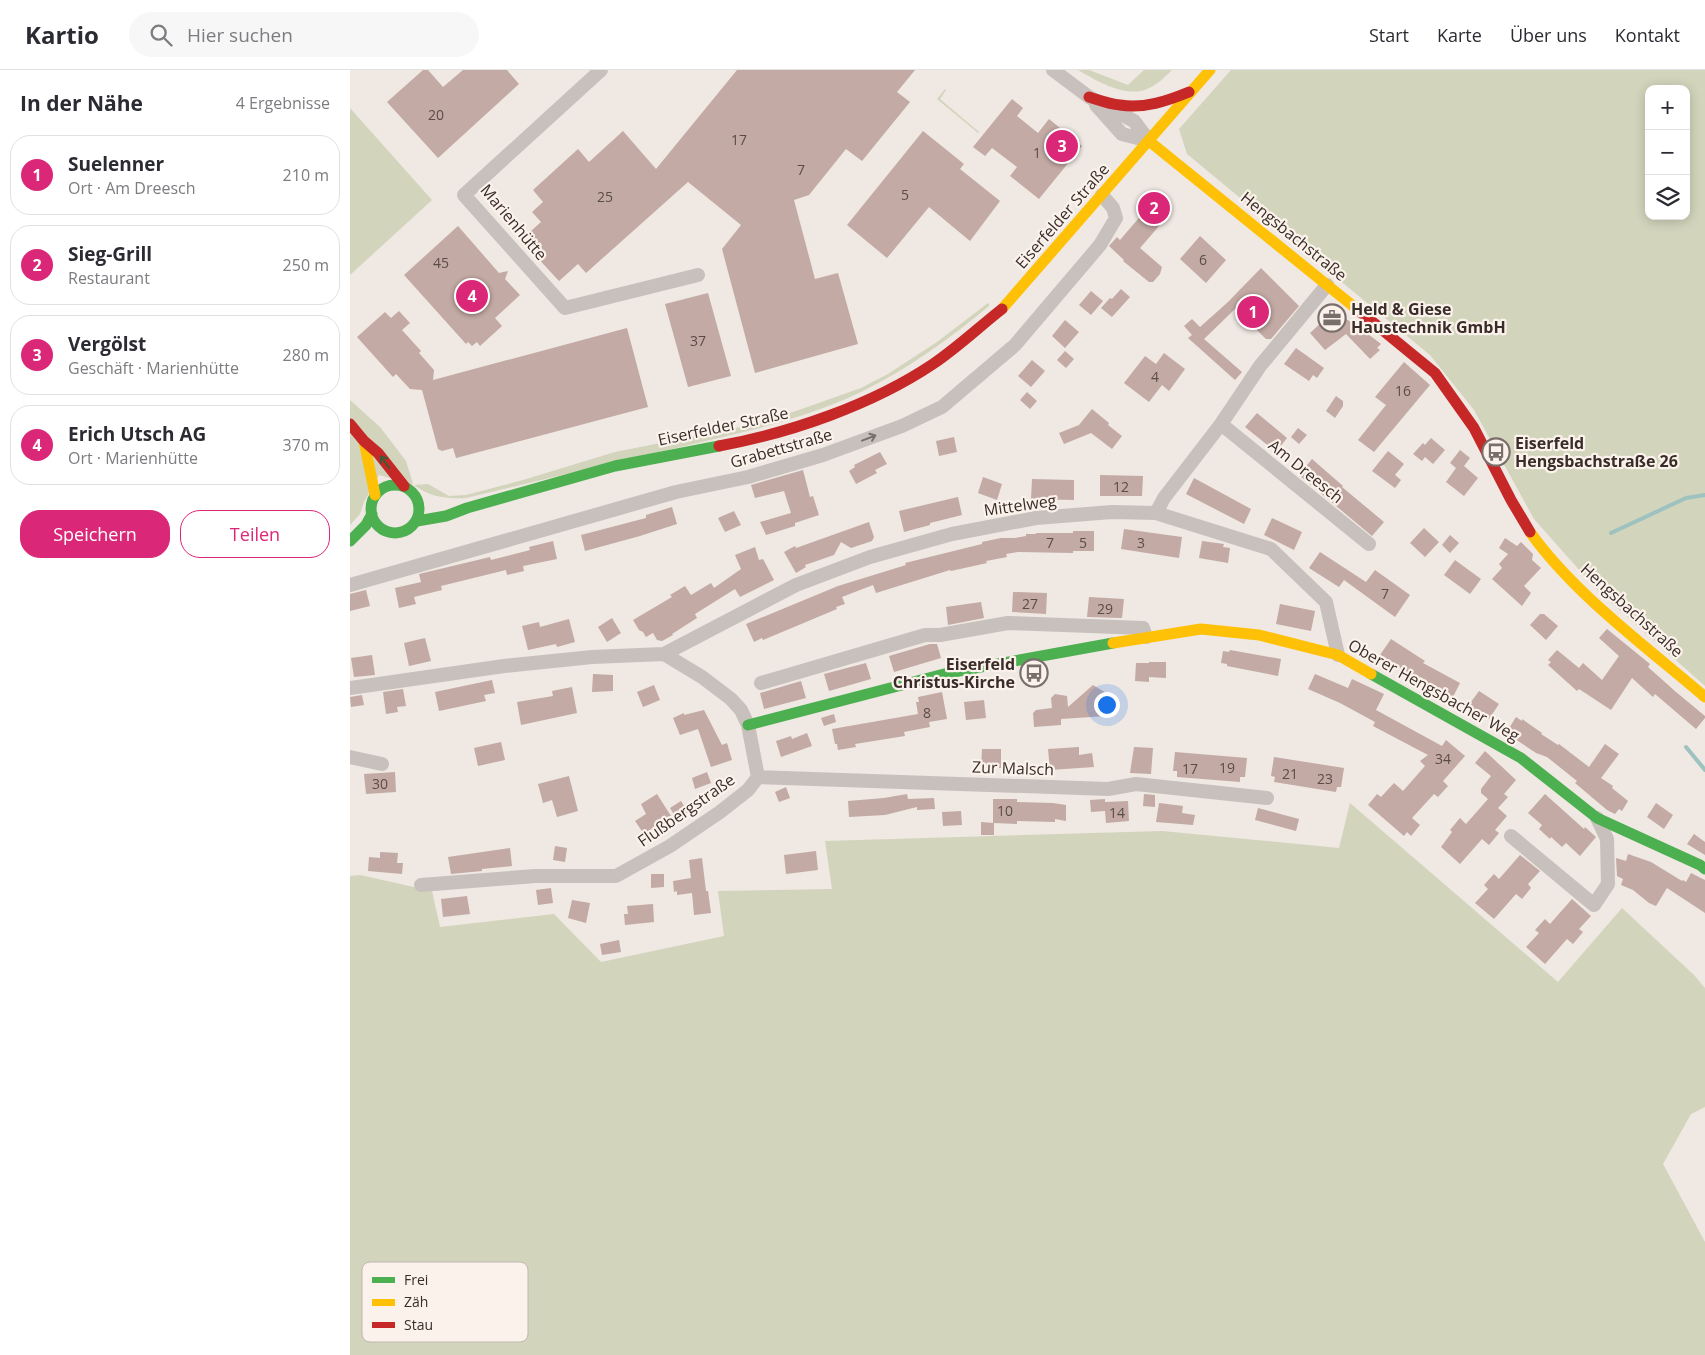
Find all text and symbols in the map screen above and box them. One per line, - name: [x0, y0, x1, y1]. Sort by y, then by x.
- search box: [129, 12, 479, 57]
- text: Kartio: [25, 18, 99, 51]
- icon: search: [147, 21, 175, 49]
- text: Hier suchen: [187, 22, 293, 48]
- text: Start: [1369, 23, 1409, 47]
- text: Karte: [1437, 23, 1482, 47]
- text: Über uns: [1510, 23, 1587, 47]
- text: Kontakt: [1615, 23, 1680, 47]
- map controls: [1645, 85, 1690, 220]
- button: +: [1645, 85, 1690, 130]
- text: In der Nähe: [20, 89, 143, 117]
- text: 4 Ergebnisse: [236, 92, 330, 114]
- house number: 20: [428, 105, 444, 124]
- pin: 3: [1046, 127, 1078, 165]
- house number: 17: [731, 130, 747, 149]
- button: −: [1645, 130, 1690, 175]
- house number: 1: [1033, 143, 1041, 162]
- text: Suelenner: [68, 151, 164, 177]
- street label: Eiserfelder Straße: [1010, 159, 1114, 273]
- house number: 7: [797, 160, 805, 179]
- text: 1: [32, 164, 42, 186]
- text: 210 m: [283, 164, 329, 186]
- button: layers: [1645, 175, 1690, 220]
- text: Ort · Am Dreesch: [68, 177, 196, 199]
- street label: Marienhütte: [476, 179, 552, 265]
- house number: 5: [901, 185, 909, 204]
- street label: Hengsbachstraße: [1236, 186, 1352, 286]
- house number: 25: [597, 187, 613, 206]
- pin: 2: [1138, 189, 1170, 227]
- text: Sieg-Grill: [68, 241, 152, 267]
- house number: 6: [1199, 250, 1207, 269]
- house number: 45: [433, 253, 449, 272]
- text: 2: [32, 254, 42, 276]
- text: 250 m: [283, 254, 329, 276]
- text: Restaurant: [68, 267, 150, 289]
- pin: 4: [456, 277, 488, 315]
- pin: 1: [1237, 293, 1269, 331]
- place label: Held & Giese Haustechnik GmbH: [1351, 298, 1506, 338]
- office icon: Held & Giese Haustechnik GmbH: [1317, 303, 1347, 333]
- text: Vergölst: [68, 331, 146, 357]
- house number: 37: [690, 331, 706, 350]
- text: 3: [32, 344, 42, 366]
- text: 280 m: [283, 344, 329, 366]
- text: Geschäft · Marienhütte: [68, 357, 239, 379]
- house number: 4: [1151, 367, 1159, 386]
- house number: 16: [1395, 381, 1411, 400]
- street label: Eiserfelder Straße: [656, 401, 790, 451]
- text: Erich Utsch AG: [68, 421, 206, 447]
- street label: Grabettstraße: [728, 423, 834, 473]
- place label: Eiserfeld Hengsbachstraße 26: [1515, 432, 1678, 472]
- one-way arrow: [861, 433, 876, 442]
- text: 4: [32, 434, 42, 456]
- text: 370 m: [283, 434, 329, 456]
- street label: Am Dreesch: [1264, 434, 1348, 508]
- bus stop icon: Eiserfeld Hengsbachstraße 26: [1481, 437, 1511, 467]
- text: Ort · Marienhütte: [68, 447, 198, 469]
- one-way arrow: [380, 456, 390, 470]
- house number: 12: [1113, 477, 1129, 496]
- street label: Mittelweg: [982, 489, 1058, 521]
- button: Speichern: [20, 510, 170, 558]
- button: Teilen: [180, 510, 330, 558]
- house number: 7: [1046, 533, 1054, 552]
- house number: 5: [1079, 533, 1087, 552]
- house number: 3: [1137, 533, 1145, 552]
- street label: Hengsbachstraße: [1576, 558, 1688, 662]
- house number: 7: [1381, 584, 1389, 603]
- house number: 27: [1022, 594, 1038, 613]
- house number: 29: [1097, 599, 1113, 618]
- street label: Oberer Hengsbacher Weg: [1344, 634, 1524, 746]
- place label: Eiserfeld Christus-Kirche: [893, 653, 1015, 693]
- bus stop icon: Eiserfeld Christus-Kirche: [1019, 658, 1049, 688]
- your location: [1094, 692, 1120, 718]
- house number: 8: [923, 703, 931, 722]
- house number: 34: [1435, 749, 1451, 768]
- street label: Zur Malsch: [972, 756, 1054, 780]
- house number: 19: [1219, 758, 1235, 777]
- house number: 17: [1182, 759, 1198, 778]
- house number: 21: [1282, 764, 1298, 783]
- street label: Flußbergstraße: [633, 768, 739, 852]
- house number: 23: [1317, 769, 1333, 788]
- house number: 30: [372, 774, 388, 793]
- house number: 10: [997, 801, 1013, 820]
- house number: 14: [1109, 803, 1125, 822]
- legend: [362, 1262, 528, 1342]
- text: Frei: [404, 1270, 428, 1289]
- text: Zäh: [404, 1292, 428, 1311]
- text: Stau: [404, 1315, 433, 1334]

